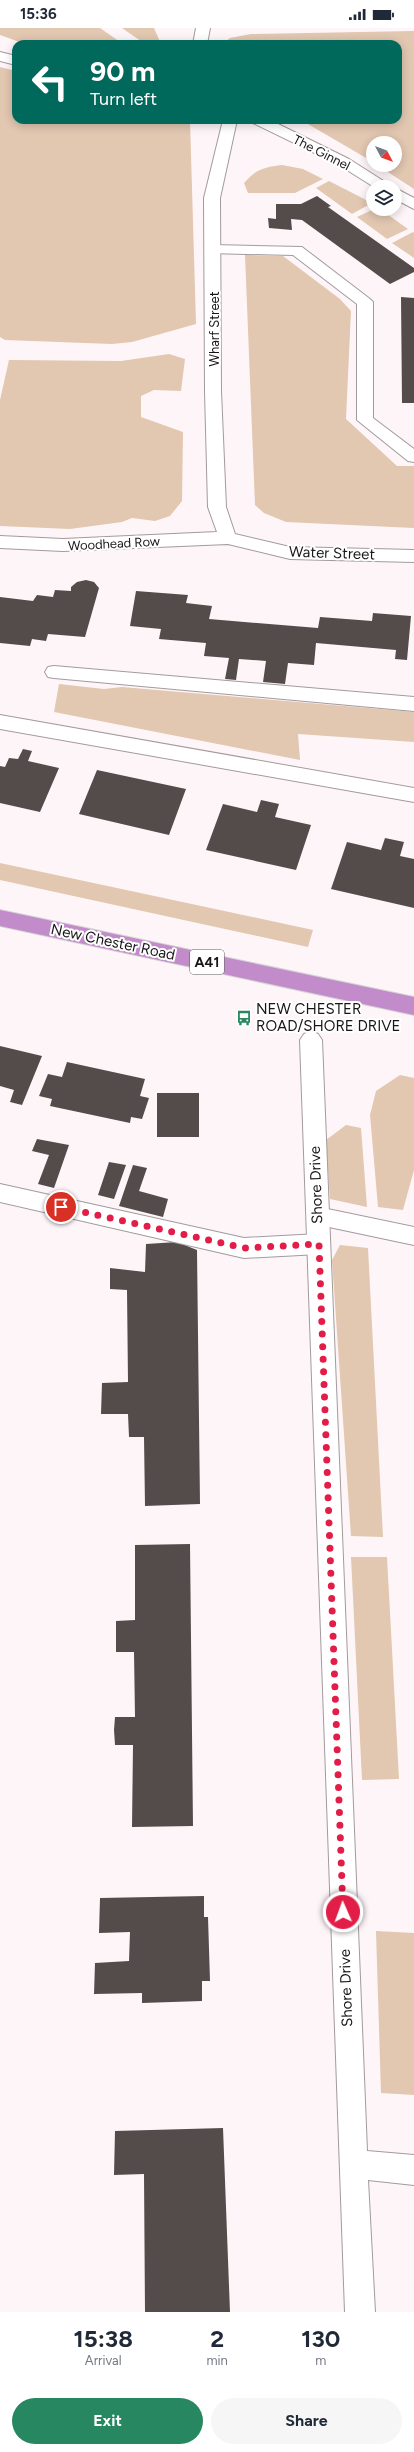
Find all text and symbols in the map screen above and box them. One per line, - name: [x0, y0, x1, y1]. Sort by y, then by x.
- text: 15:36: [20, 5, 57, 23]
- text: 90 m: [90, 54, 155, 88]
- icon: left: [24, 56, 76, 108]
- text: Turn left: [90, 88, 157, 110]
- street label: The Ginnel: [291, 132, 353, 173]
- north arrow: [366, 136, 402, 172]
- map controls: [366, 136, 402, 216]
- button: layers: [366, 180, 402, 216]
- street label: Wharf Street: [207, 291, 222, 367]
- street label: Woodhead Row: [68, 534, 161, 553]
- street label: Water Street: [289, 543, 376, 564]
- street label: New Chester Road: [49, 920, 177, 964]
- road number: A41: [190, 950, 224, 974]
- place label: NEW CHESTER ROAD/SHORE DRIVE: [256, 1000, 400, 1035]
- bus stop icon: NEW CHESTER ROAD/SHORE DRIVE: [235, 1009, 253, 1027]
- street label: Shore Drive: [306, 1146, 326, 1224]
- pin: [44, 1190, 78, 1224]
- icon: arrive: [50, 1196, 72, 1218]
- position arrow: [322, 1891, 364, 1933]
- street label: Shore Drive: [336, 1949, 356, 2027]
- text: 15:38: [74, 2324, 133, 2353]
- text: 2: [210, 2324, 224, 2353]
- text: 130: [301, 2324, 340, 2353]
- text: Arrival: [85, 2353, 122, 2368]
- text: min: [206, 2353, 228, 2368]
- text: m: [315, 2353, 326, 2368]
- button: Exit: [12, 2398, 203, 2444]
- button: Share: [211, 2398, 402, 2444]

